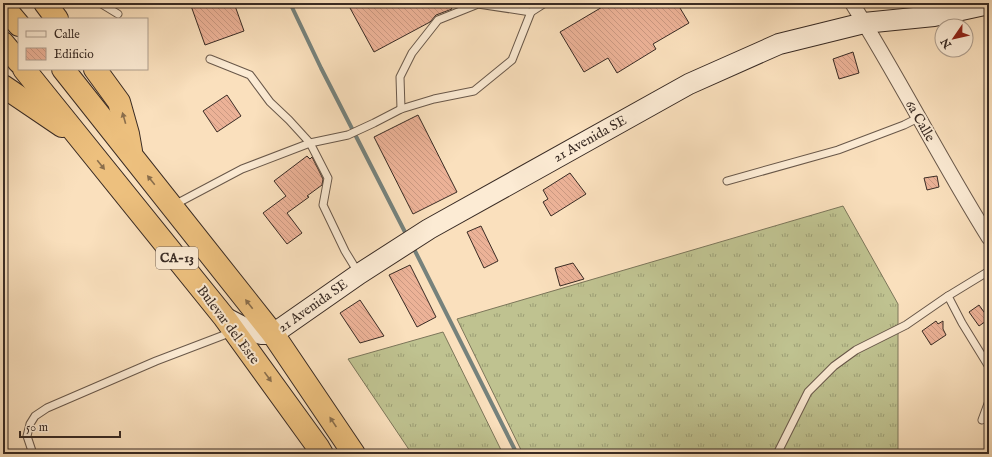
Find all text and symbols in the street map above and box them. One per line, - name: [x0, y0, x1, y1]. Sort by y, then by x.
- legend: [18, 18, 148, 70]
- north arrow: [934, 18, 974, 58]
- text: Calle: [54, 27, 80, 42]
- text: N: [938, 35, 956, 52]
- text: Edificio: [54, 47, 94, 62]
- street label: 6a Calle: [901, 97, 939, 146]
- one-way arrow: [121, 111, 127, 123]
- street label: 21 Avenida SE: [550, 111, 630, 167]
- one-way arrow: [97, 159, 106, 170]
- one-way arrow: [147, 175, 156, 186]
- road number: CA-13: [156, 247, 198, 269]
- street label: 21 Avenida SE: [275, 275, 352, 337]
- street label: Bulevar del Este: [193, 282, 264, 368]
- one-way arrow: [245, 299, 254, 310]
- one-way arrow: [264, 372, 272, 383]
- scale bar: [20, 413, 120, 439]
- one-way arrow: [329, 416, 336, 428]
- text: 50 m: [26, 420, 48, 435]

